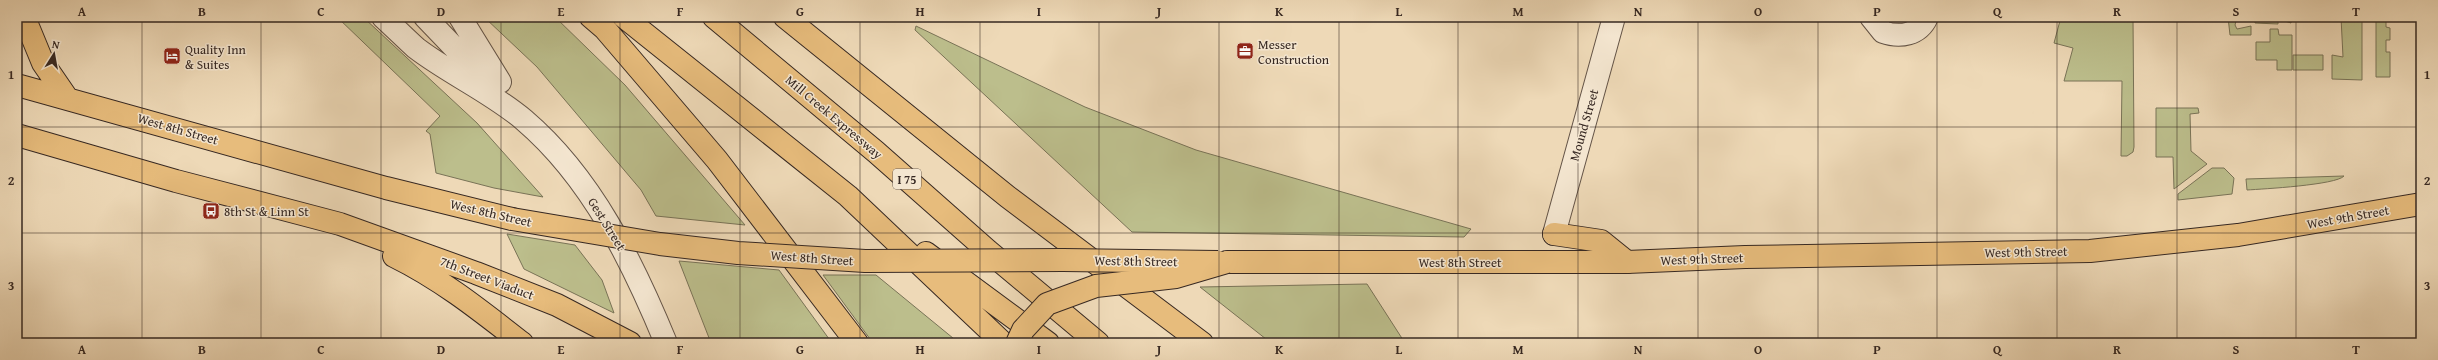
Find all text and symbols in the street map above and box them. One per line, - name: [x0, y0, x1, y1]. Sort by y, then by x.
- text: A: [78, 2, 87, 21]
- text: B: [198, 2, 206, 21]
- text: C: [317, 2, 325, 21]
- text: D: [437, 2, 445, 21]
- text: E: [558, 2, 565, 21]
- text: F: [677, 2, 684, 21]
- text: G: [796, 2, 804, 21]
- text: H: [915, 2, 925, 21]
- text: I: [1037, 2, 1041, 21]
- text: J: [1155, 2, 1162, 21]
- text: K: [1275, 2, 1284, 21]
- text: L: [1396, 2, 1403, 21]
- text: M: [1512, 2, 1524, 21]
- text: N: [1634, 2, 1643, 21]
- text: O: [1754, 2, 1762, 21]
- text: P: [1873, 2, 1881, 21]
- text: Q: [1993, 2, 2003, 21]
- text: R: [2113, 2, 2122, 21]
- text: S: [2233, 2, 2240, 21]
- text: T: [2352, 2, 2360, 21]
- north arrow: [34, 34, 74, 74]
- place label: Messer Construction: [1258, 35, 1330, 69]
- text: N: [51, 36, 62, 53]
- place label: Quality Inn & Suites: [185, 40, 247, 74]
- office icon: Messer Construction: [1235, 41, 1255, 61]
- hotel icon: Quality Inn & Suites: [162, 46, 182, 66]
- text: 1: [8, 65, 14, 84]
- text: 1: [2424, 65, 2430, 84]
- street label: Mill Creek Expressway: [781, 71, 887, 164]
- street label: Mound Street: [1565, 86, 1603, 163]
- street label: West 8th Street: [135, 108, 221, 150]
- road number: I 75: [893, 169, 921, 189]
- text: 2: [8, 171, 15, 190]
- text: 2: [2424, 171, 2431, 190]
- street label: West 8th Street: [448, 194, 534, 232]
- street label: Gest Street: [583, 194, 631, 255]
- street label: West 9th Street: [2305, 200, 2391, 234]
- bus stop icon: 8th St & Linn St: [201, 201, 221, 221]
- place label: 8th St & Linn St: [224, 202, 309, 221]
- street label: West 9th Street: [1984, 242, 2068, 262]
- street label: West 8th Street: [770, 246, 855, 270]
- street label: West 9th Street: [1660, 248, 1744, 270]
- street label: 7th Street Viaduct: [437, 251, 537, 305]
- street label: West 8th Street: [1094, 251, 1178, 271]
- street label: West 8th Street: [1418, 253, 1502, 272]
- text: 3: [8, 276, 14, 295]
- text: 3: [2424, 276, 2430, 295]
- text: A: [78, 340, 87, 359]
- text: B: [198, 340, 206, 359]
- text: C: [317, 340, 325, 359]
- text: D: [437, 340, 445, 359]
- text: E: [558, 340, 565, 359]
- text: F: [677, 340, 684, 359]
- text: G: [796, 340, 804, 359]
- text: H: [915, 340, 925, 359]
- text: I: [1037, 340, 1041, 359]
- text: J: [1155, 340, 1162, 359]
- text: K: [1275, 340, 1284, 359]
- text: L: [1396, 340, 1403, 359]
- text: M: [1512, 340, 1524, 359]
- text: N: [1634, 340, 1643, 359]
- text: O: [1754, 340, 1762, 359]
- text: P: [1873, 340, 1881, 359]
- text: Q: [1993, 340, 2003, 359]
- text: R: [2113, 340, 2122, 359]
- text: S: [2233, 340, 2240, 359]
- text: T: [2352, 340, 2360, 359]

